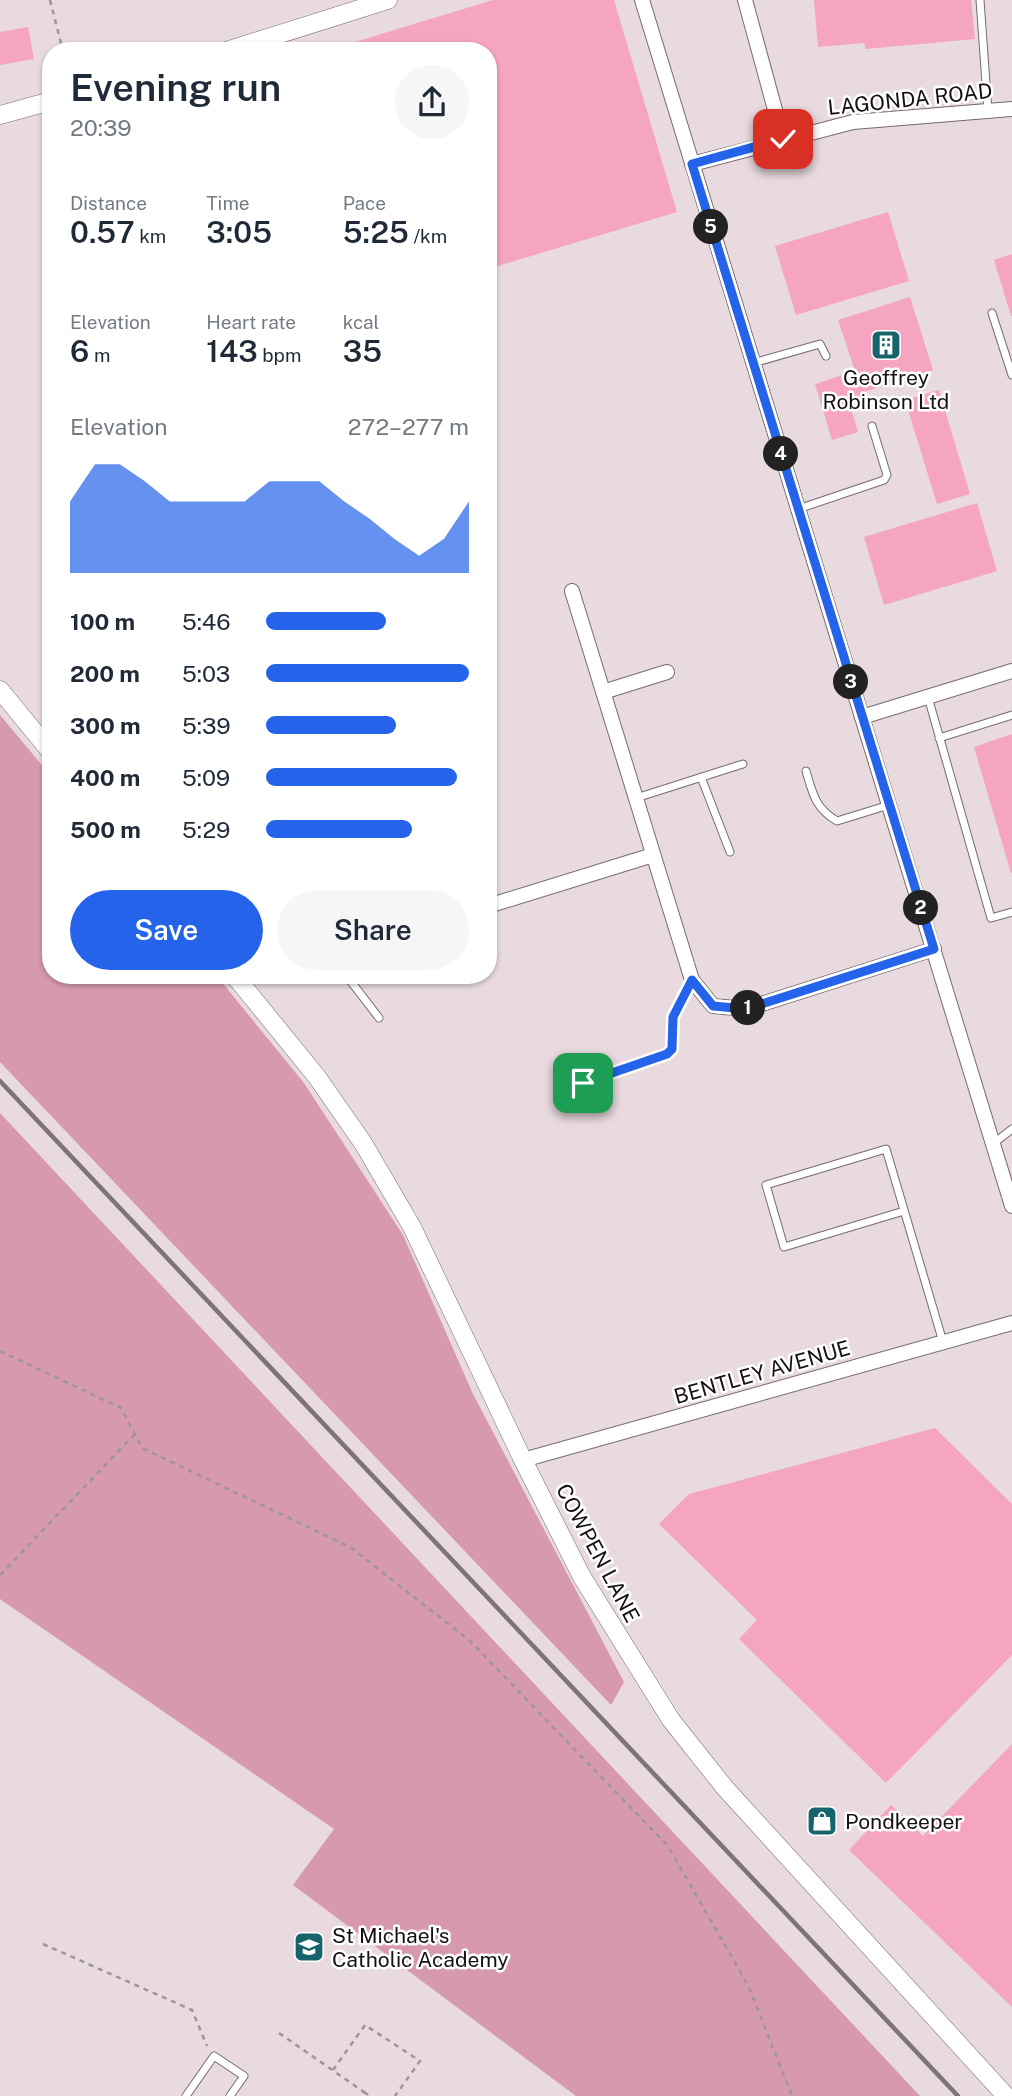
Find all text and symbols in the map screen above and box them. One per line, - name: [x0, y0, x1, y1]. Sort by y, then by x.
- text: Evening run: [70, 65, 281, 110]
- button: share: [395, 65, 469, 139]
- street label: LAGONDA ROAD: [826, 78, 994, 120]
- pin: [753, 109, 813, 169]
- text: 20:39: [70, 114, 132, 141]
- icon: check: [764, 120, 802, 158]
- text: Distance: [70, 192, 147, 214]
- text: Time: [206, 192, 250, 214]
- text: Pace: [343, 192, 386, 214]
- pin: 5: [694, 210, 728, 244]
- text: 0.57: [70, 214, 135, 250]
- text: 3:05: [206, 214, 272, 250]
- text: 5:25: [343, 214, 409, 250]
- text: 5: [704, 215, 717, 237]
- text: km: [135, 225, 166, 247]
- text: /km: [409, 225, 447, 247]
- text: Elevation: [70, 311, 151, 333]
- text: Heart rate: [206, 311, 296, 333]
- text: kcal: [343, 311, 379, 333]
- building icon: Geoffrey Robinson Ltd: [869, 328, 903, 362]
- text: 6: [70, 333, 89, 369]
- text: 143: [206, 333, 258, 369]
- text: 35: [343, 333, 382, 369]
- text: m: [89, 344, 110, 366]
- text: bpm: [258, 344, 301, 366]
- place label: Geoffrey Robinson Ltd: [823, 365, 949, 414]
- text: Elevation: [70, 413, 168, 440]
- text: 272–277 m: [348, 413, 469, 440]
- pin: 4: [764, 436, 798, 472]
- text: 4: [774, 442, 787, 464]
- text: 100 m: [70, 608, 135, 635]
- text: 5:46: [182, 608, 231, 635]
- text: 200 m: [70, 660, 140, 687]
- text: 5:03: [182, 660, 230, 687]
- pin: 3: [834, 664, 868, 700]
- text: 3: [844, 670, 857, 692]
- text: 300 m: [70, 712, 141, 739]
- text: 5:39: [182, 712, 231, 739]
- text: 400 m: [70, 764, 140, 791]
- text: 5:09: [182, 764, 230, 791]
- text: 500 m: [70, 816, 141, 843]
- text: 5:29: [182, 816, 230, 843]
- button: Save: [70, 890, 263, 970]
- button: Share: [277, 890, 469, 970]
- pin: 2: [904, 890, 939, 926]
- text: 2: [914, 896, 927, 918]
- pin: 1: [730, 990, 766, 1026]
- text: 1: [743, 996, 752, 1018]
- pin: [553, 1053, 613, 1113]
- icon: arrive: [564, 1064, 602, 1102]
- street label: BENTLEY AVENUE: [671, 1335, 853, 1409]
- street label: COWPEN LANE: [551, 1479, 645, 1627]
- shop icon: Pondkeeper: [805, 1804, 839, 1838]
- place label: Pondkeeper: [845, 1809, 963, 1834]
- place label: St Michael's Catholic Academy: [332, 1923, 508, 1972]
- school or university icon: St Michael's Catholic Academy: [292, 1930, 326, 1964]

